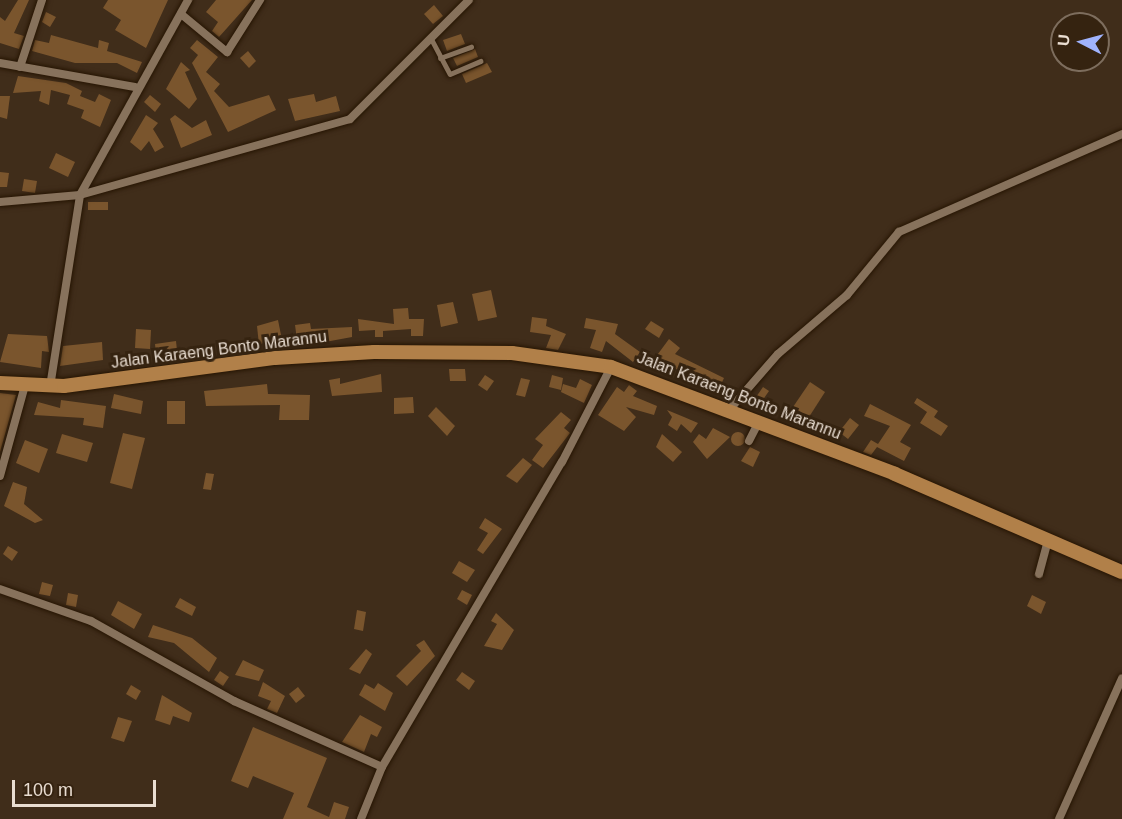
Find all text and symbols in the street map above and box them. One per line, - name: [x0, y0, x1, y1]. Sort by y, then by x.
- north arrow: [1050, 12, 1110, 72]
- text: U: [1055, 34, 1073, 47]
- street label: Jalan Karaeng Bonto Marannu: [110, 327, 328, 373]
- street label: Jalan Karaeng Bonto Marannu: [634, 348, 844, 444]
- scale bar: [15, 768, 159, 806]
- text: 100 m: [23, 780, 73, 800]

